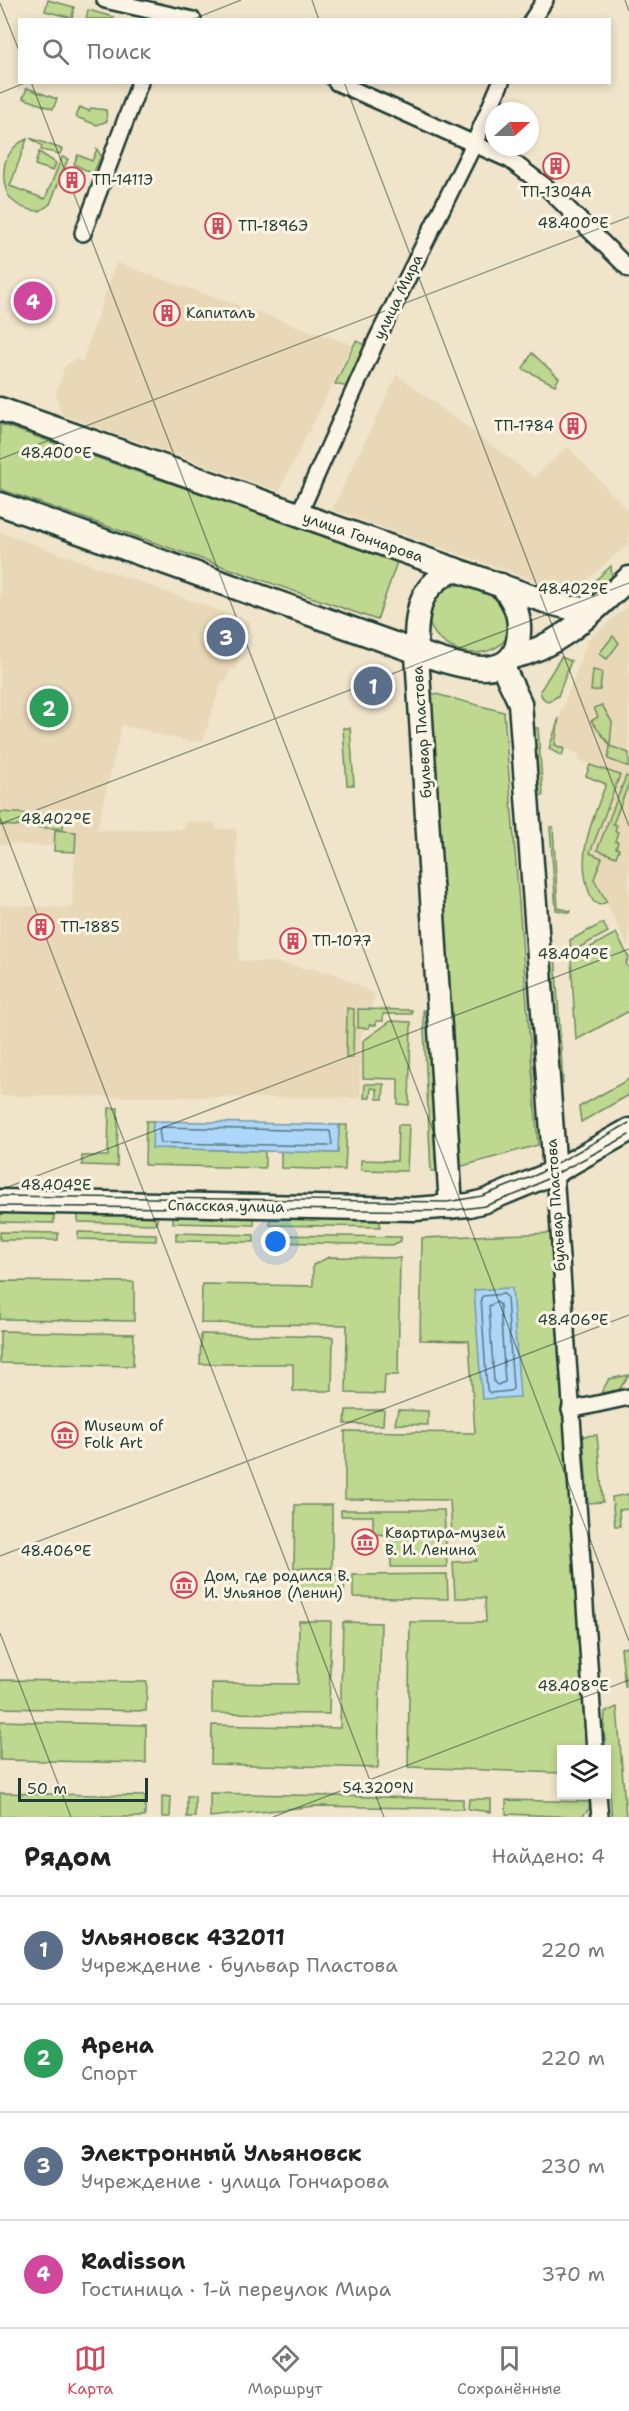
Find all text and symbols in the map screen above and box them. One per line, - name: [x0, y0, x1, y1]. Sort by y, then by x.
- search box: [18, 18, 611, 84]
- icon: search: [39, 35, 72, 68]
- text: Поиск: [87, 37, 151, 66]
- north arrow: [485, 102, 539, 156]
- building icon: ТП-1304А: [541, 151, 571, 181]
- building icon: ТП-1411Э: [57, 165, 87, 195]
- place label: ТП-1411Э: [92, 170, 154, 190]
- place label: ТП-1304А: [520, 182, 592, 202]
- building icon: ТП-1896Э: [203, 211, 233, 241]
- text: 48.400°E: [537, 213, 609, 233]
- place label: ТП-1896Э: [238, 216, 309, 236]
- street label: улица Мира: [369, 250, 428, 343]
- pin: 4: [14, 278, 52, 324]
- building icon: Капиталъ: [152, 298, 182, 328]
- place label: Капиталъ: [186, 303, 256, 323]
- building icon: ТП-1784: [558, 411, 588, 441]
- place label: ТП-1784: [494, 416, 554, 436]
- text: 48.400°E: [20, 443, 92, 463]
- street label: улица Гончарова: [300, 507, 427, 567]
- text: 48.402°E: [538, 579, 608, 599]
- pin: 3: [206, 614, 246, 660]
- pin: 1: [354, 664, 392, 708]
- street label: бульвар Пластова: [407, 664, 437, 799]
- pin: 2: [29, 686, 68, 730]
- text: 48.402°E: [21, 809, 91, 829]
- building icon: ТП-1885: [26, 912, 56, 942]
- place label: ТП-1885: [60, 917, 120, 937]
- building icon: ТП-1077: [278, 926, 308, 956]
- place label: ТП-1077: [312, 931, 372, 951]
- text: 48.404°E: [538, 944, 608, 964]
- street label: бульвар Пластова: [541, 1137, 571, 1272]
- text: 48.404°E: [21, 1175, 91, 1195]
- street label: Спасская улица: [167, 1195, 285, 1217]
- your location: [261, 1227, 290, 1256]
- text: 48.406°E: [537, 1310, 609, 1330]
- place label: Museum of Folk Art: [84, 1416, 164, 1453]
- museum icon: Museum of Folk Art: [50, 1420, 80, 1450]
- place label: Квартира-музей В. И. Ленина: [385, 1523, 506, 1560]
- museum icon: Квартира-музей В. И. Ленина: [350, 1527, 380, 1557]
- text: 48.406°E: [20, 1541, 92, 1561]
- place label: Дом, где родился В. И. Ульянов (Ленин): [204, 1566, 350, 1603]
- museum icon: Дом, где родился В. И. Ульянов (Ленин): [169, 1570, 199, 1600]
- text: 48.408°E: [537, 1676, 609, 1696]
- map controls: [557, 1745, 611, 1799]
- button: layers: [557, 1745, 611, 1799]
- scale bar: [18, 1775, 148, 1802]
- text: 50 m: [27, 1778, 67, 1799]
- text: 54.320°N: [342, 1778, 414, 1798]
- text: Рядом: [24, 1839, 111, 1874]
- text: Найдено: 4: [492, 1843, 605, 1869]
- text: Ульяновск 432011: [81, 1923, 285, 1952]
- text: 1: [39, 1937, 48, 1963]
- text: 220 m: [541, 1937, 605, 1963]
- text: Учреждение · бульвар Пластова: [81, 1952, 398, 1978]
- text: Арена: [81, 2031, 154, 2060]
- text: 2: [37, 2045, 51, 2071]
- text: 220 m: [541, 2045, 605, 2071]
- text: Спорт: [81, 2060, 137, 2086]
- text: Электронный Ульяновск: [81, 2139, 362, 2168]
- text: 3: [37, 2153, 51, 2179]
- text: 230 m: [540, 2153, 605, 2179]
- text: Учреждение · улица Гончарова: [81, 2168, 389, 2194]
- text: Radisson: [81, 2247, 186, 2276]
- text: 4: [37, 2261, 51, 2287]
- text: 370 m: [541, 2261, 605, 2287]
- text: Гостиница · 1-й переулок Мира: [81, 2276, 391, 2302]
- tab: Карта: [67, 2342, 113, 2399]
- tab: Маршрут: [248, 2342, 322, 2399]
- tab: Сохранённые: [457, 2342, 562, 2399]

